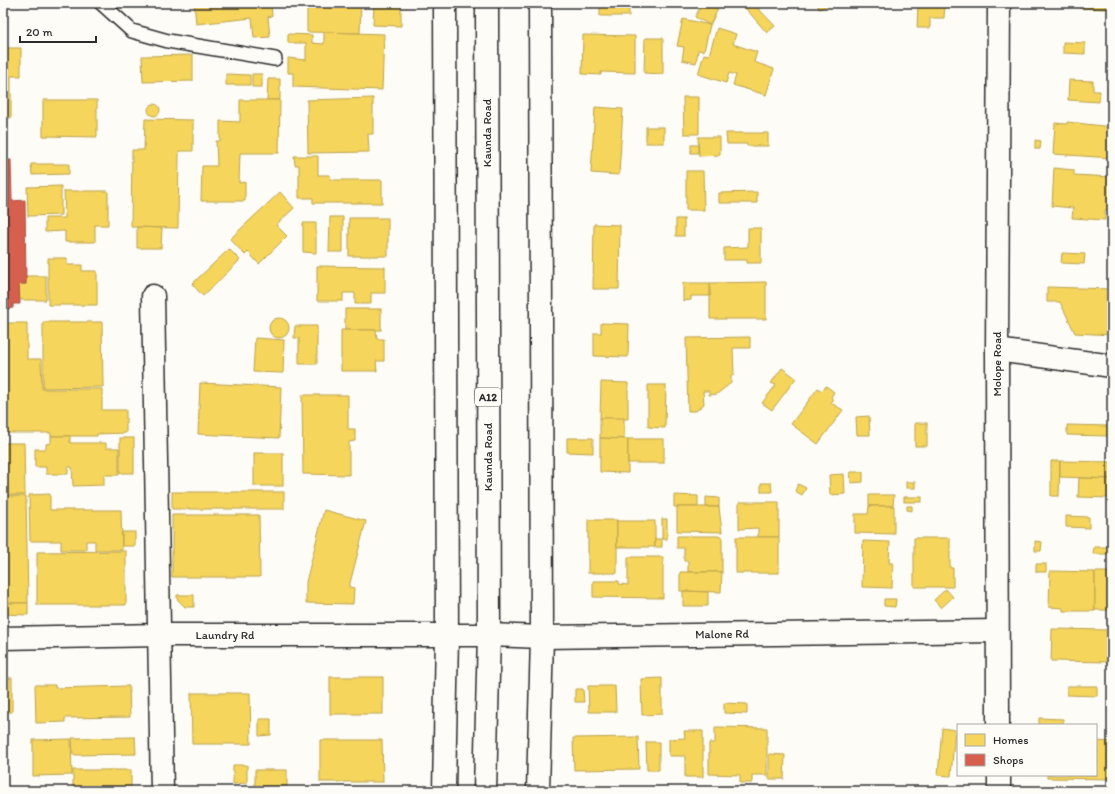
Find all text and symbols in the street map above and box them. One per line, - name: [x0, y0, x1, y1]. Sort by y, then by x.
- scale bar: [20, 18, 96, 44]
- text: 20 m: [26, 25, 53, 39]
- street label: Kaunda Road: [480, 98, 494, 167]
- street label: Molope Road: [990, 331, 1004, 397]
- road number: A12: [475, 388, 501, 406]
- street label: Kaunda Road: [481, 422, 495, 491]
- street label: Malone Rd: [695, 627, 750, 641]
- street label: Laundry Rd: [196, 628, 255, 642]
- legend: [957, 724, 1097, 776]
- text: Homes: [993, 733, 1029, 747]
- text: Shops: [993, 753, 1024, 767]

